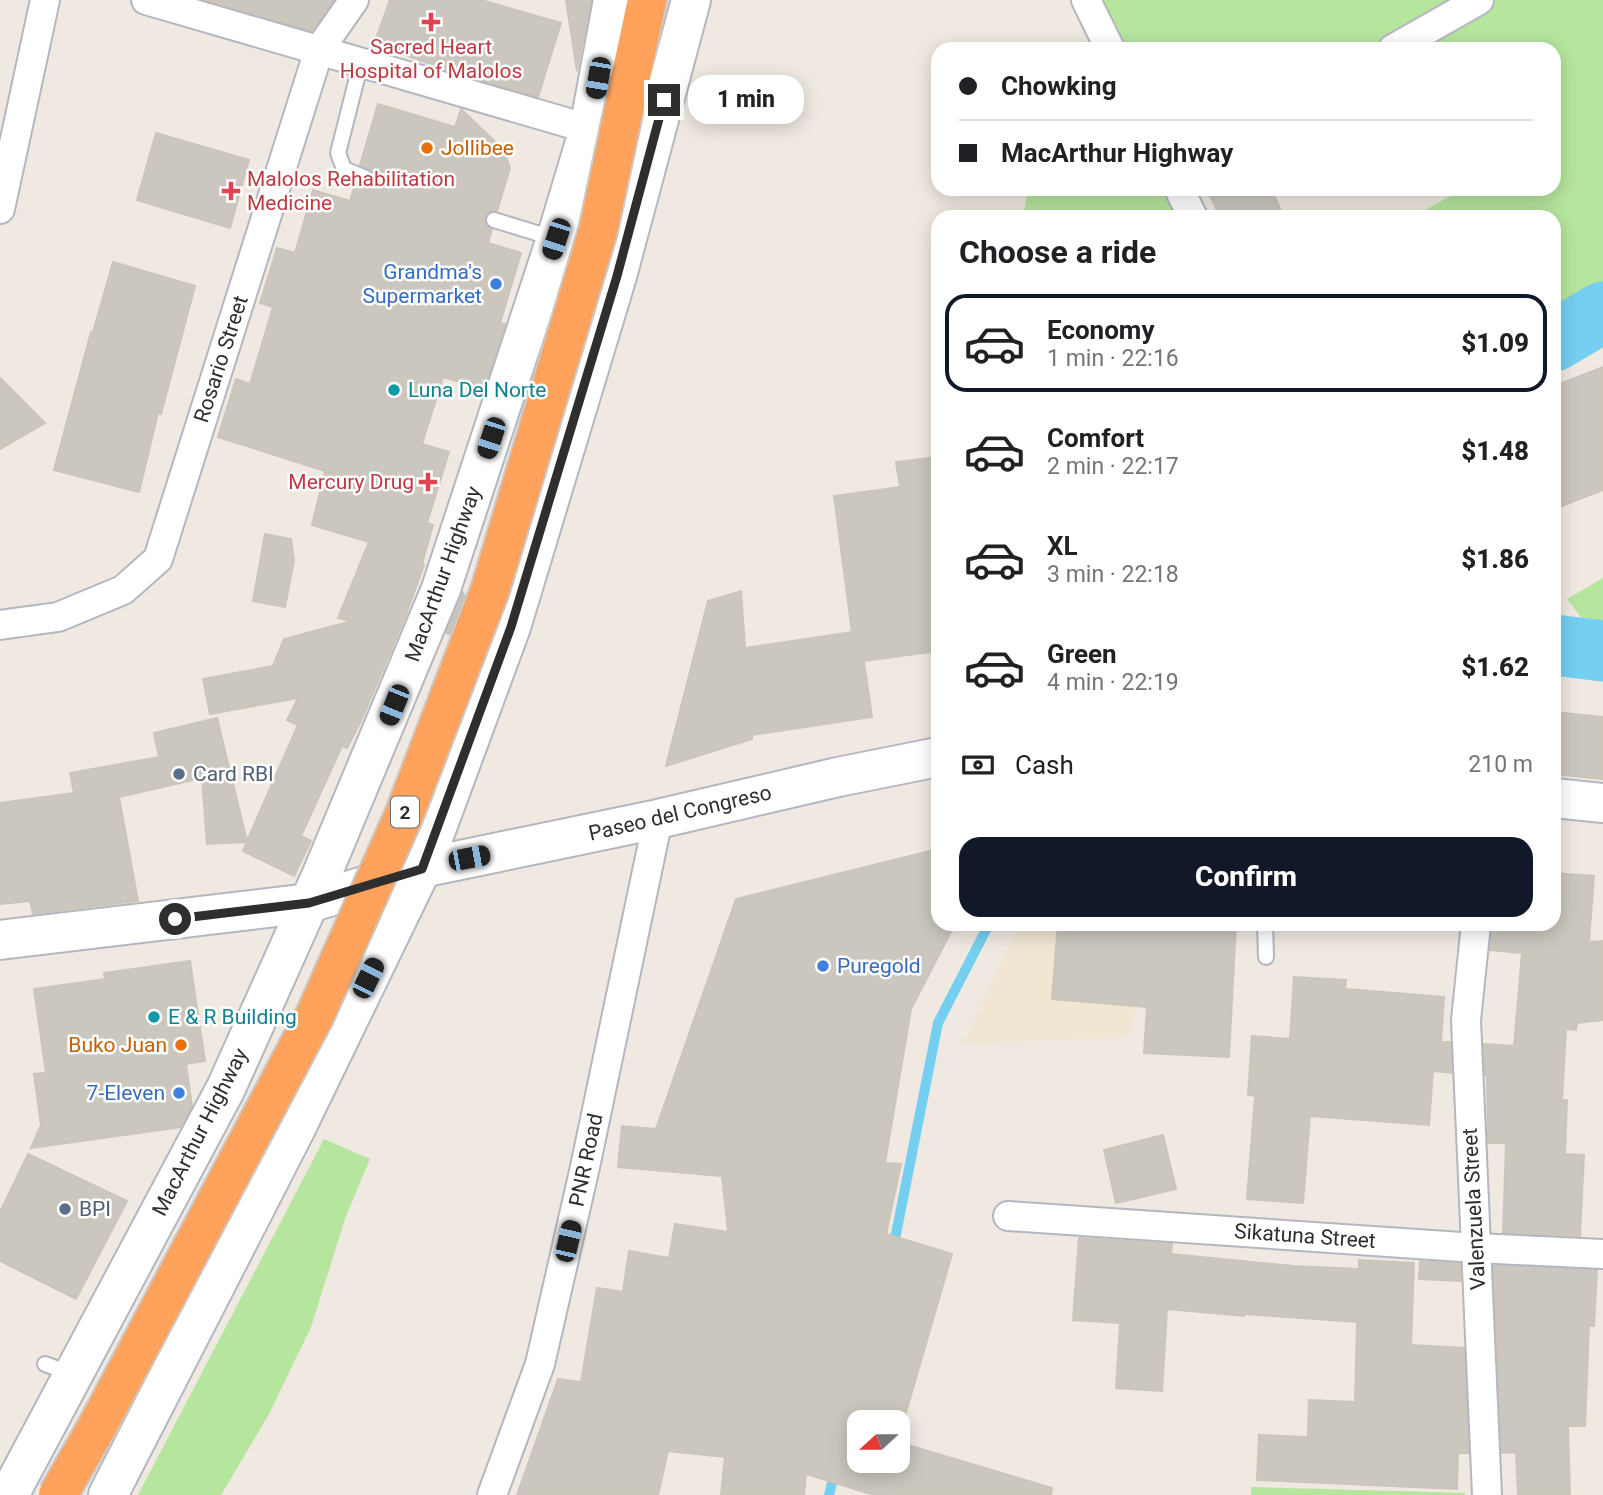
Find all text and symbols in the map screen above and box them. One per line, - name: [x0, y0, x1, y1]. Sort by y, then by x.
- marker: Sacred Heart Hospital of Malolos: [421, 12, 441, 32]
- place label: Sacred Heart Hospital of Malolos: [340, 35, 522, 83]
- car: [585, 55, 612, 101]
- text: Chowking: [1001, 71, 1117, 101]
- callout: 1 min: [688, 76, 804, 124]
- route end: [648, 84, 680, 116]
- text: 1 min: [717, 86, 775, 113]
- place label: Jollibee: [441, 136, 514, 160]
- text: MacArthur Highway: [1001, 138, 1233, 168]
- marker: Jollibee: [419, 140, 435, 156]
- place label: Malolos Rehabilitation Medicine: [247, 167, 455, 215]
- marker: Malolos Rehabilitation Medicine: [221, 181, 241, 201]
- car: [540, 216, 573, 262]
- text: Choose a ride: [959, 233, 1156, 271]
- place label: Grandma's Supermarket: [363, 260, 482, 308]
- marker: Grandma's Supermarket: [488, 276, 504, 292]
- street label: Rosario Street: [189, 292, 253, 425]
- icon: car: [963, 312, 1026, 375]
- text: Economy: [1047, 315, 1154, 345]
- text: $1.09: [1461, 328, 1529, 358]
- text: 1 min · 22:16: [1047, 345, 1179, 372]
- place label: Luna Del Norte: [408, 378, 547, 402]
- marker: Luna Del Norte: [386, 382, 402, 398]
- car: [475, 415, 508, 461]
- icon: car: [963, 420, 1026, 483]
- text: Comfort: [1047, 423, 1144, 453]
- text: $1.48: [1461, 436, 1529, 466]
- text: 2 min · 22:17: [1047, 453, 1179, 480]
- place label: Mercury Drug: [288, 470, 414, 494]
- marker: Mercury Drug: [420, 474, 436, 490]
- street label: MacArthur Highway: [400, 483, 486, 665]
- icon: car: [963, 528, 1026, 591]
- text: XL: [1047, 531, 1078, 561]
- text: $1.86: [1461, 544, 1529, 574]
- text: 3 min · 22:18: [1047, 561, 1179, 588]
- icon: car: [963, 636, 1026, 699]
- text: Green: [1047, 639, 1117, 669]
- text: $1.62: [1461, 652, 1529, 682]
- text: 4 min · 22:19: [1047, 669, 1179, 696]
- car: [377, 682, 412, 728]
- icon: cash: [959, 746, 997, 784]
- text: Cash: [1015, 750, 1074, 780]
- text: 210 m: [1468, 751, 1533, 778]
- place label: Card RBI: [193, 762, 274, 786]
- marker: Card RBI: [171, 766, 187, 782]
- street label: Paseo del Congreso: [586, 780, 774, 846]
- road number: 2: [391, 796, 419, 828]
- button: Confirm: [959, 837, 1533, 917]
- car: [447, 844, 492, 872]
- route start: [159, 903, 191, 935]
- place label: Puregold: [837, 954, 921, 978]
- car: [350, 955, 387, 1001]
- marker: Puregold: [815, 958, 831, 974]
- place label: E & R Building: [168, 1005, 297, 1029]
- marker: E & R Building: [146, 1009, 162, 1025]
- place label: Buko Juan: [68, 1033, 167, 1057]
- marker: Buko Juan: [173, 1037, 189, 1053]
- street label: MacArthur Highway: [147, 1044, 253, 1220]
- place label: 7-Eleven: [87, 1081, 165, 1105]
- marker: 7-Eleven: [171, 1085, 187, 1101]
- street label: PNR Road: [564, 1111, 608, 1209]
- street label: Valenzuela Street: [1458, 1127, 1490, 1291]
- place label: BPI: [79, 1197, 111, 1221]
- marker: BPI: [57, 1201, 73, 1217]
- car: [554, 1218, 583, 1264]
- street label: Sikatuna Street: [1233, 1219, 1377, 1253]
- north arrow: [847, 1410, 910, 1474]
- map controls: [847, 1410, 910, 1473]

